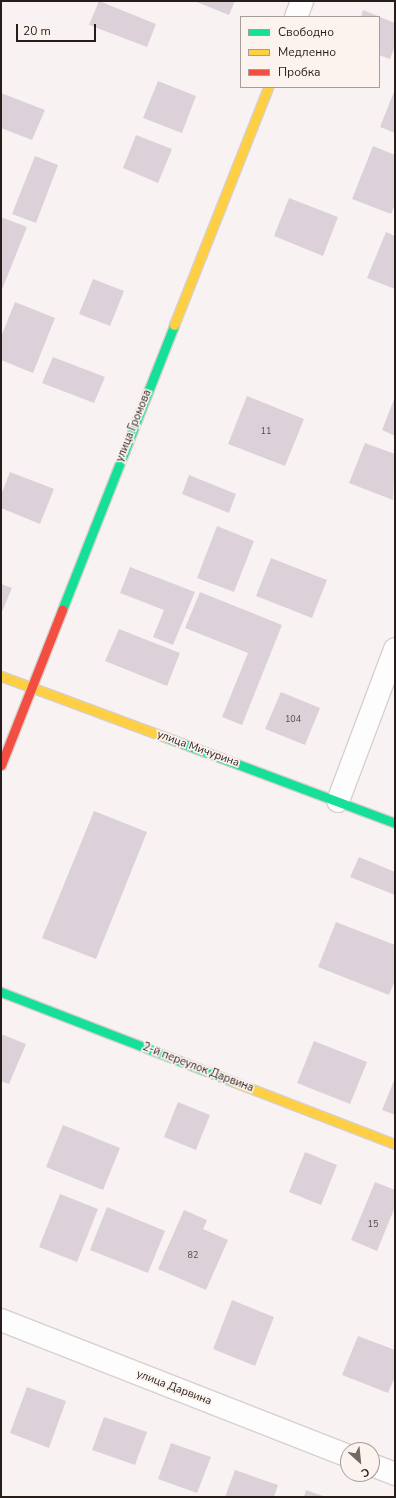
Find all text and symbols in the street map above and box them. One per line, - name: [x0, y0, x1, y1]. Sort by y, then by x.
- scale bar: [18, 16, 98, 42]
- legend: [240, 16, 380, 88]
- text: 20 m: [23, 23, 51, 39]
- text: Свободно: [278, 24, 334, 40]
- text: Медленно: [278, 44, 336, 60]
- text: Пробка: [278, 64, 321, 80]
- street label: улица Громова: [114, 388, 154, 464]
- house number: 11: [261, 426, 271, 436]
- house number: 104: [285, 714, 301, 724]
- street label: улица Мичурина: [155, 728, 241, 770]
- street label: 2-й переулок Дарвина: [141, 1041, 255, 1095]
- house number: 15: [368, 1219, 378, 1229]
- house number: 82: [188, 1250, 198, 1260]
- street label: улица Дарвина: [135, 1368, 213, 1408]
- north arrow: [340, 1442, 380, 1482]
- text: С: [358, 1464, 372, 1481]

